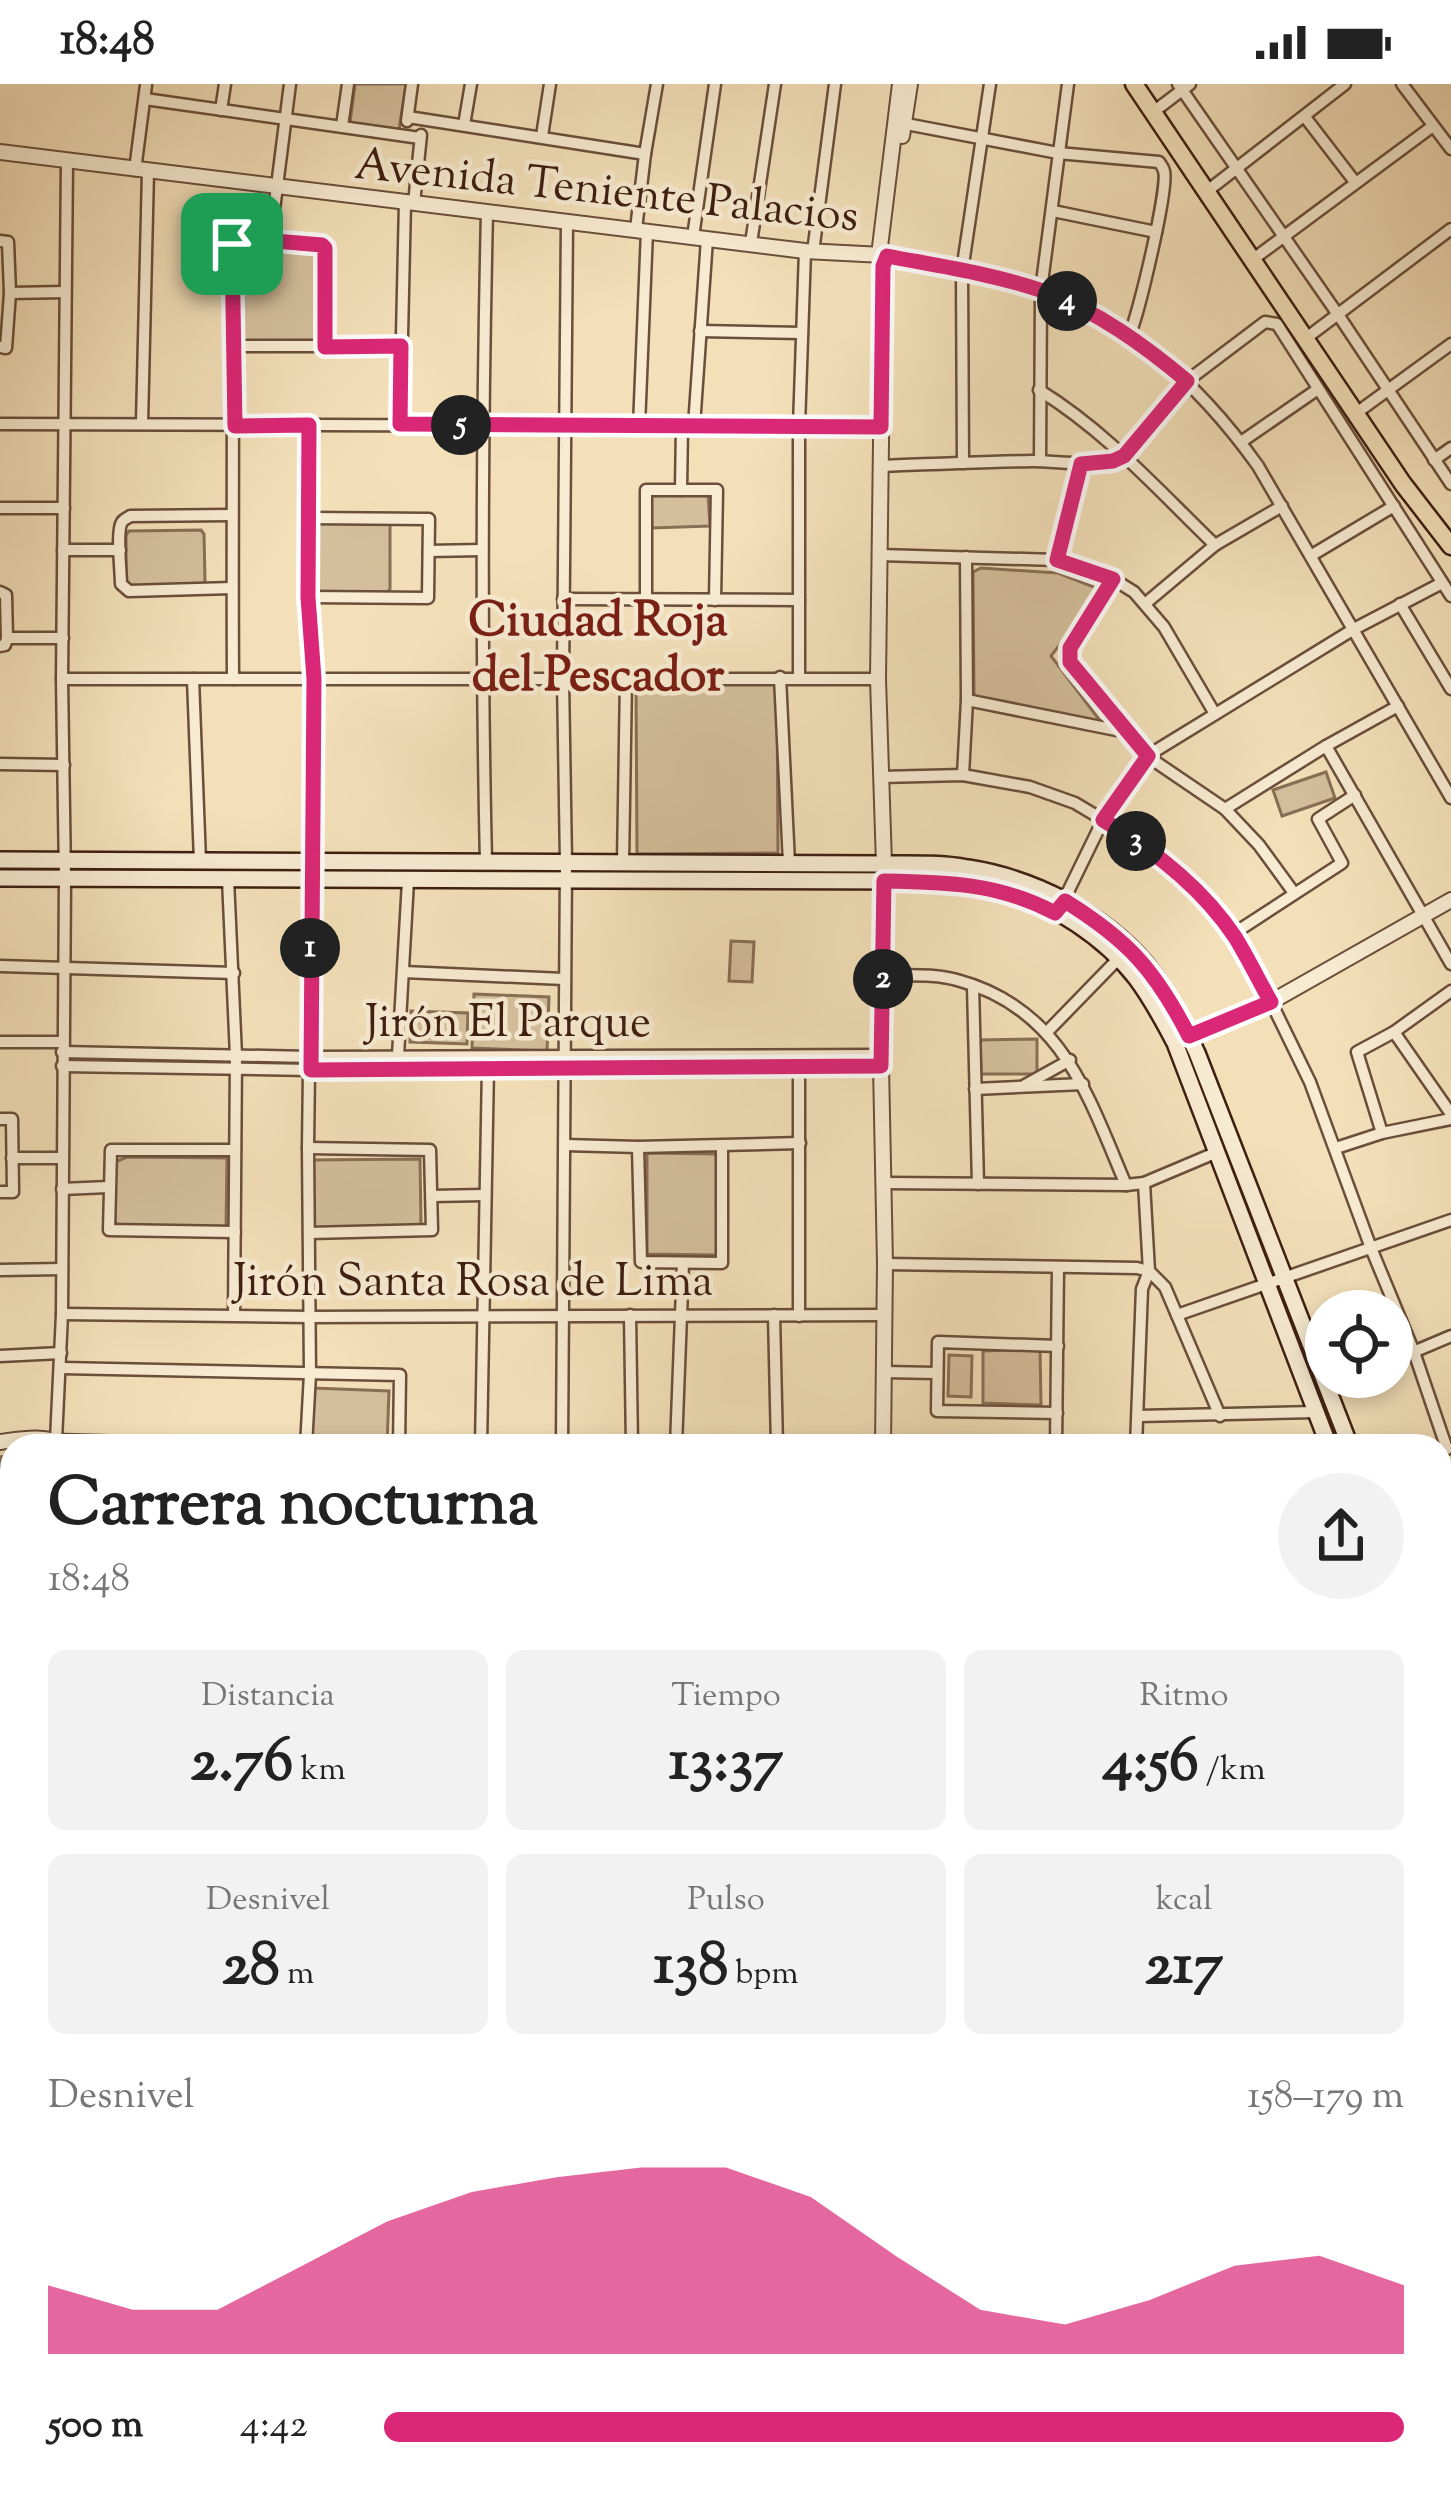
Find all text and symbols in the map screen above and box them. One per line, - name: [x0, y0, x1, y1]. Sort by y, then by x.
- text: 18:48: [60, 10, 155, 75]
- street label: Avenida Teniente Palacios: [351, 135, 862, 252]
- pin: [181, 193, 283, 295]
- icon: arrive: [199, 211, 265, 277]
- pin: 4: [1037, 271, 1097, 331]
- text: 4: [1059, 277, 1075, 325]
- pin: 5: [431, 395, 491, 455]
- text: 5: [455, 401, 467, 449]
- district label: Ciudad Roja del Pescador: [468, 589, 728, 713]
- pin: 3: [1106, 811, 1166, 871]
- text: 3: [1129, 817, 1143, 865]
- pin: 1: [280, 918, 340, 978]
- text: 1: [304, 924, 316, 972]
- pin: 2: [853, 949, 913, 1009]
- text: 2: [875, 955, 891, 1003]
- street label: Jirón El Parque: [362, 993, 651, 1058]
- street label: Jirón Santa Rosa de Lima: [230, 1252, 713, 1317]
- map controls: [1305, 1290, 1413, 1398]
- button: locate: [1305, 1290, 1413, 1398]
- text: Carrera nocturna: [48, 1460, 538, 1555]
- button: share: [1278, 1473, 1404, 1599]
- text: 18:48: [48, 1553, 130, 1609]
- text: Distancia: [201, 1673, 335, 1721]
- text: Tiempo: [671, 1673, 781, 1721]
- text: Ritmo: [1139, 1673, 1229, 1721]
- text: 2.76: [190, 1721, 293, 1808]
- text: 13:37: [669, 1721, 783, 1808]
- text: 4:56: [1103, 1721, 1199, 1808]
- text: km: [293, 1747, 346, 1795]
- text: /km: [1199, 1747, 1265, 1795]
- text: Desnivel: [206, 1877, 330, 1925]
- text: Pulso: [687, 1877, 765, 1925]
- text: kcal: [1156, 1877, 1212, 1925]
- text: 28: [222, 1925, 280, 2012]
- text: 138: [654, 1925, 728, 2012]
- text: 217: [1145, 1925, 1223, 2012]
- text: m: [280, 1951, 314, 1999]
- text: bpm: [728, 1951, 799, 1999]
- text: Desnivel: [48, 2070, 194, 2126]
- text: 158–179 m: [1247, 2070, 1404, 2126]
- text: 500 m: [48, 2399, 143, 2455]
- text: 4:42: [240, 2399, 308, 2455]

